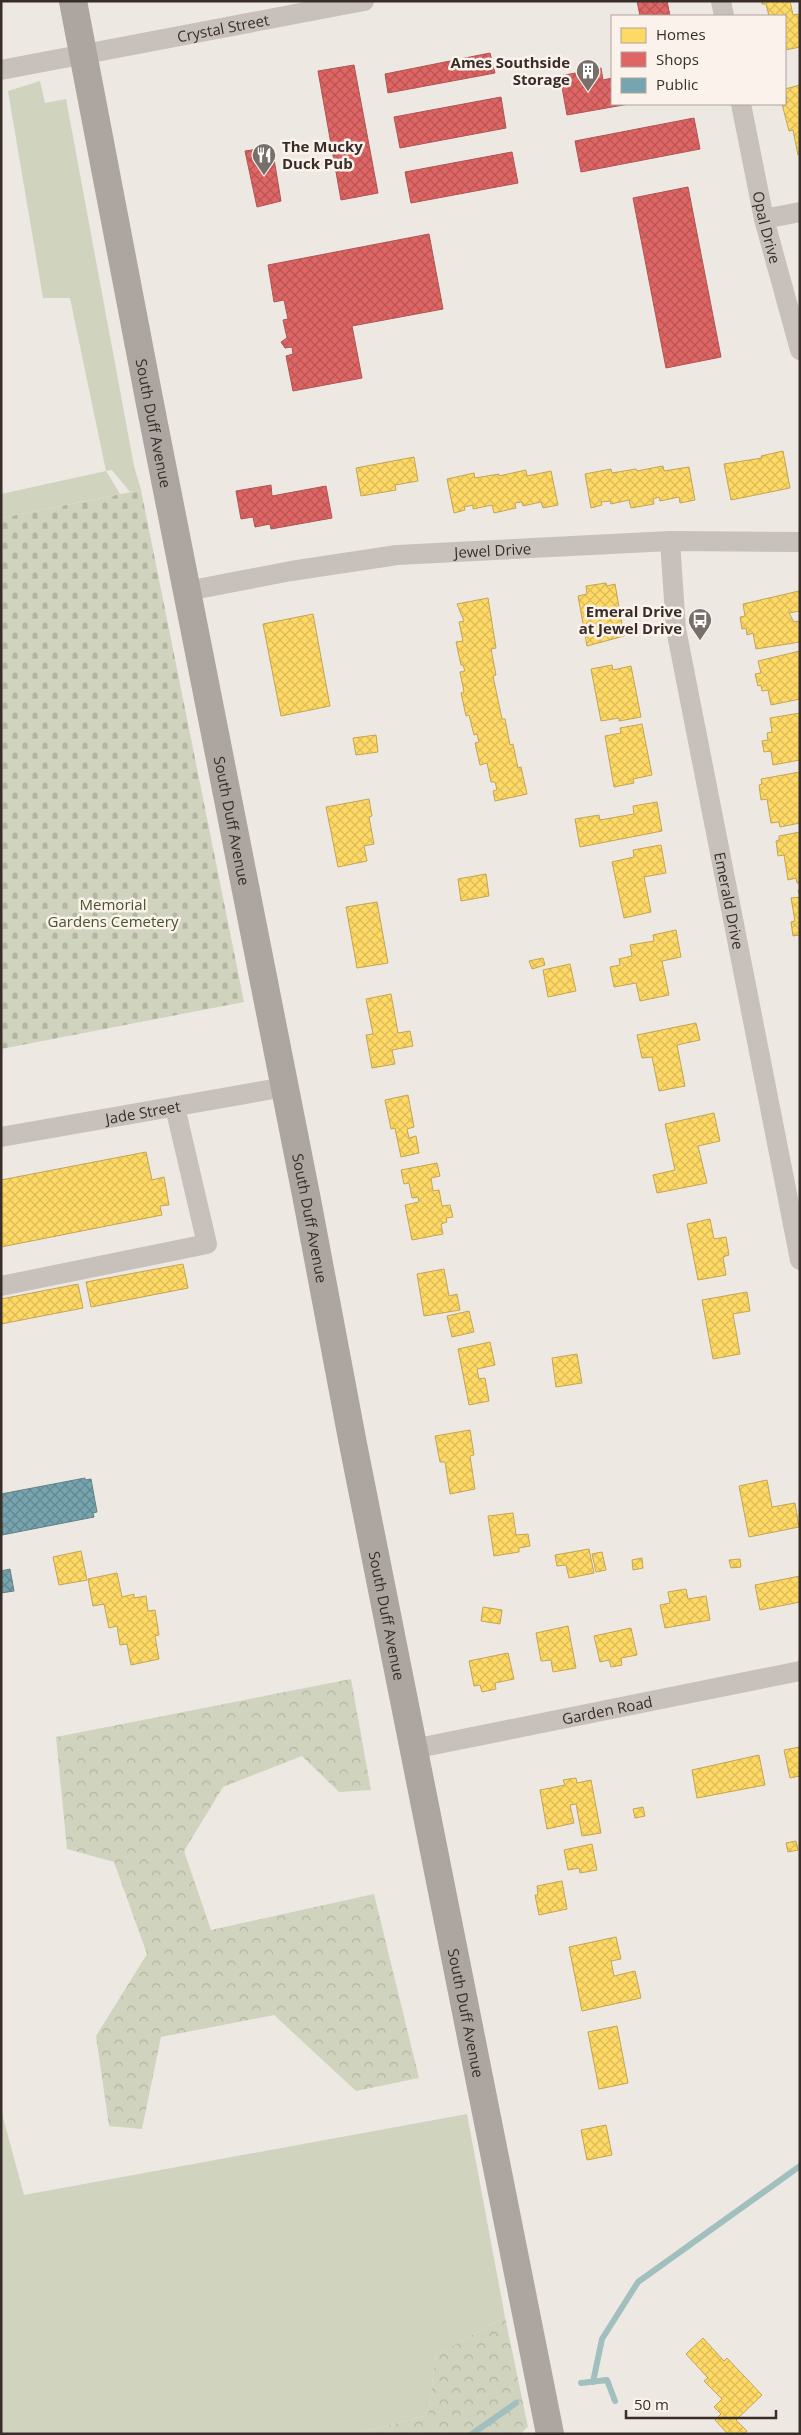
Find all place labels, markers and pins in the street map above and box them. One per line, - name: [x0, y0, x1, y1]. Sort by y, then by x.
- place label: Ames Southside Storage: [451, 52, 570, 89]
- building icon: Ames Southside Storage: [575, 58, 601, 92]
- place label: The Mucky Duck Pub: [282, 136, 363, 173]
- restaurant icon: The Mucky Duck Pub: [251, 142, 277, 176]
- place label: Emeral Drive at Jewel Drive: [579, 601, 682, 638]
- bus stop icon: Emeral Drive at Jewel Drive: [687, 607, 713, 641]

